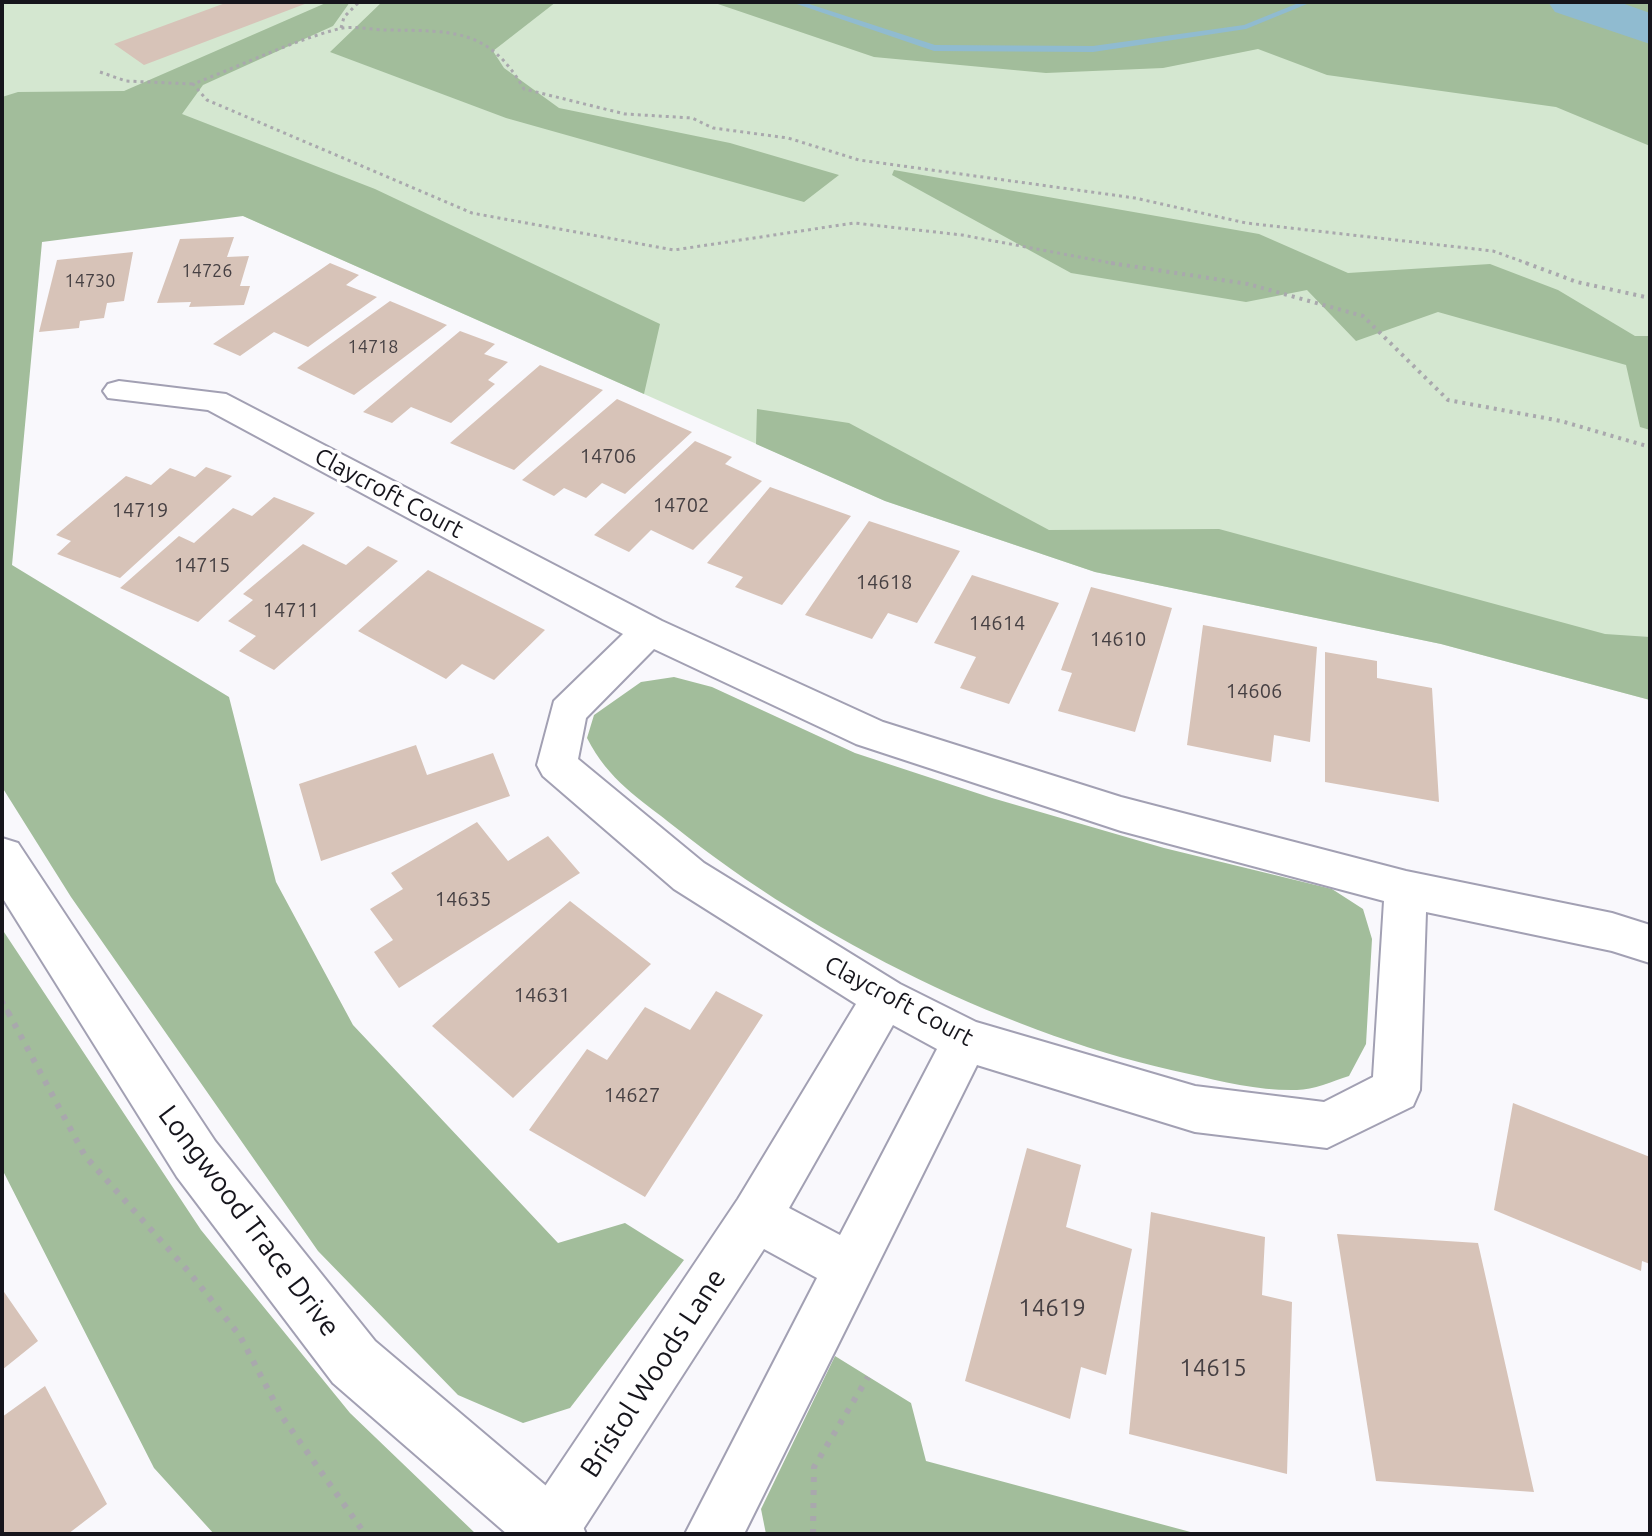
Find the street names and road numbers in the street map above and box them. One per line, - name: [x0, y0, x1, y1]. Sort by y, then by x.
- street label: Claycroft Court: [310, 442, 468, 544]
- street label: Claycroft Court: [820, 950, 978, 1052]
- street label: Longwood Trace Drive: [151, 1099, 347, 1343]
- street label: Bristol Woods Lane: [573, 1262, 733, 1484]

